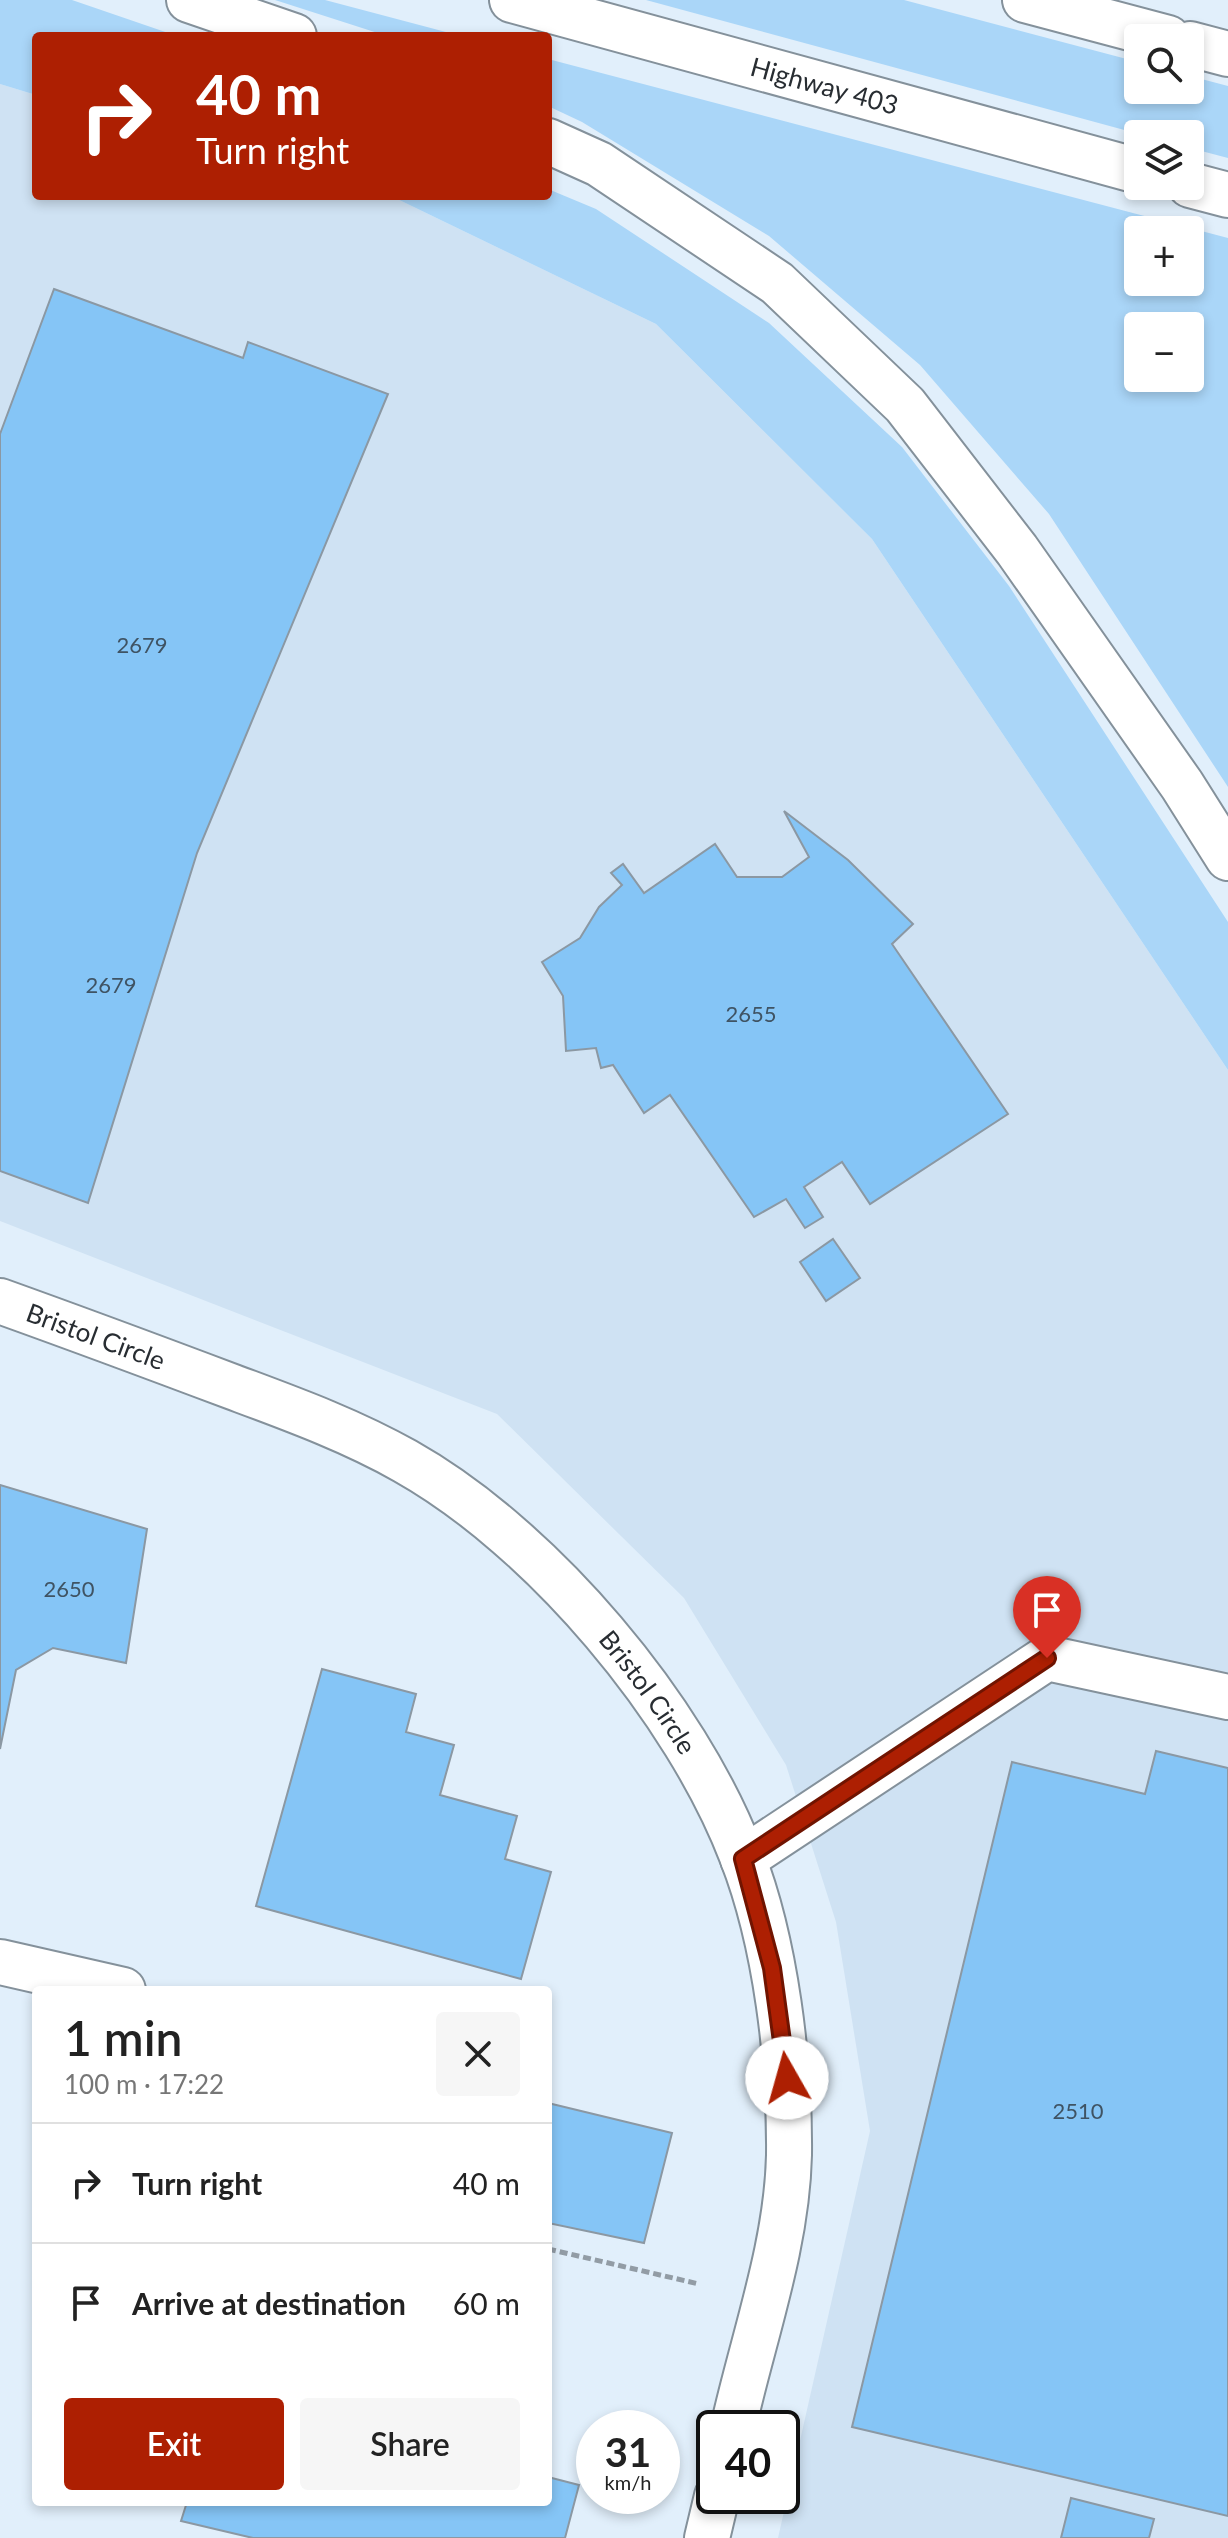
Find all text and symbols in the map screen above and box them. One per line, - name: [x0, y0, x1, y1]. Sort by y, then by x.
- map controls: [1124, 24, 1204, 392]
- button: search: [1124, 24, 1204, 104]
- street label: Highway 403: [747, 50, 902, 121]
- text: 40 m: [196, 60, 321, 127]
- icon: right: [64, 64, 168, 168]
- button: layers: [1124, 120, 1204, 200]
- text: Turn right: [196, 128, 349, 172]
- button: +: [1124, 216, 1204, 296]
- button: −: [1124, 312, 1204, 392]
- house number: 2679: [116, 631, 168, 658]
- house number: 2679: [85, 971, 137, 998]
- house number: 2655: [725, 1000, 777, 1027]
- street label: Bristol Circle: [22, 1296, 170, 1376]
- house number: 2650: [43, 1575, 95, 1602]
- pin: [1013, 1576, 1081, 1658]
- icon: arrive: [1025, 1588, 1069, 1632]
- street label: Bristol Circle: [593, 1623, 704, 1760]
- text: 1 min: [64, 2009, 182, 2066]
- button: close: [436, 2012, 520, 2096]
- position arrow: [745, 2036, 829, 2120]
- text: 100 m · 17:22: [64, 2068, 224, 2100]
- house number: 2510: [1052, 2097, 1104, 2124]
- icon: right: [64, 2161, 108, 2205]
- text: Turn right: [132, 2165, 262, 2201]
- text: 40 m: [453, 2165, 520, 2201]
- icon: arrive: [64, 2281, 108, 2325]
- text: Arrive at destination: [132, 2285, 406, 2321]
- text: 60 m: [453, 2285, 520, 2321]
- button: Exit: [64, 2398, 284, 2490]
- button: Share: [300, 2398, 520, 2490]
- speed limit sign: 40: [696, 2410, 800, 2514]
- text: 31: [605, 2428, 651, 2476]
- text: km/h: [605, 2470, 651, 2494]

